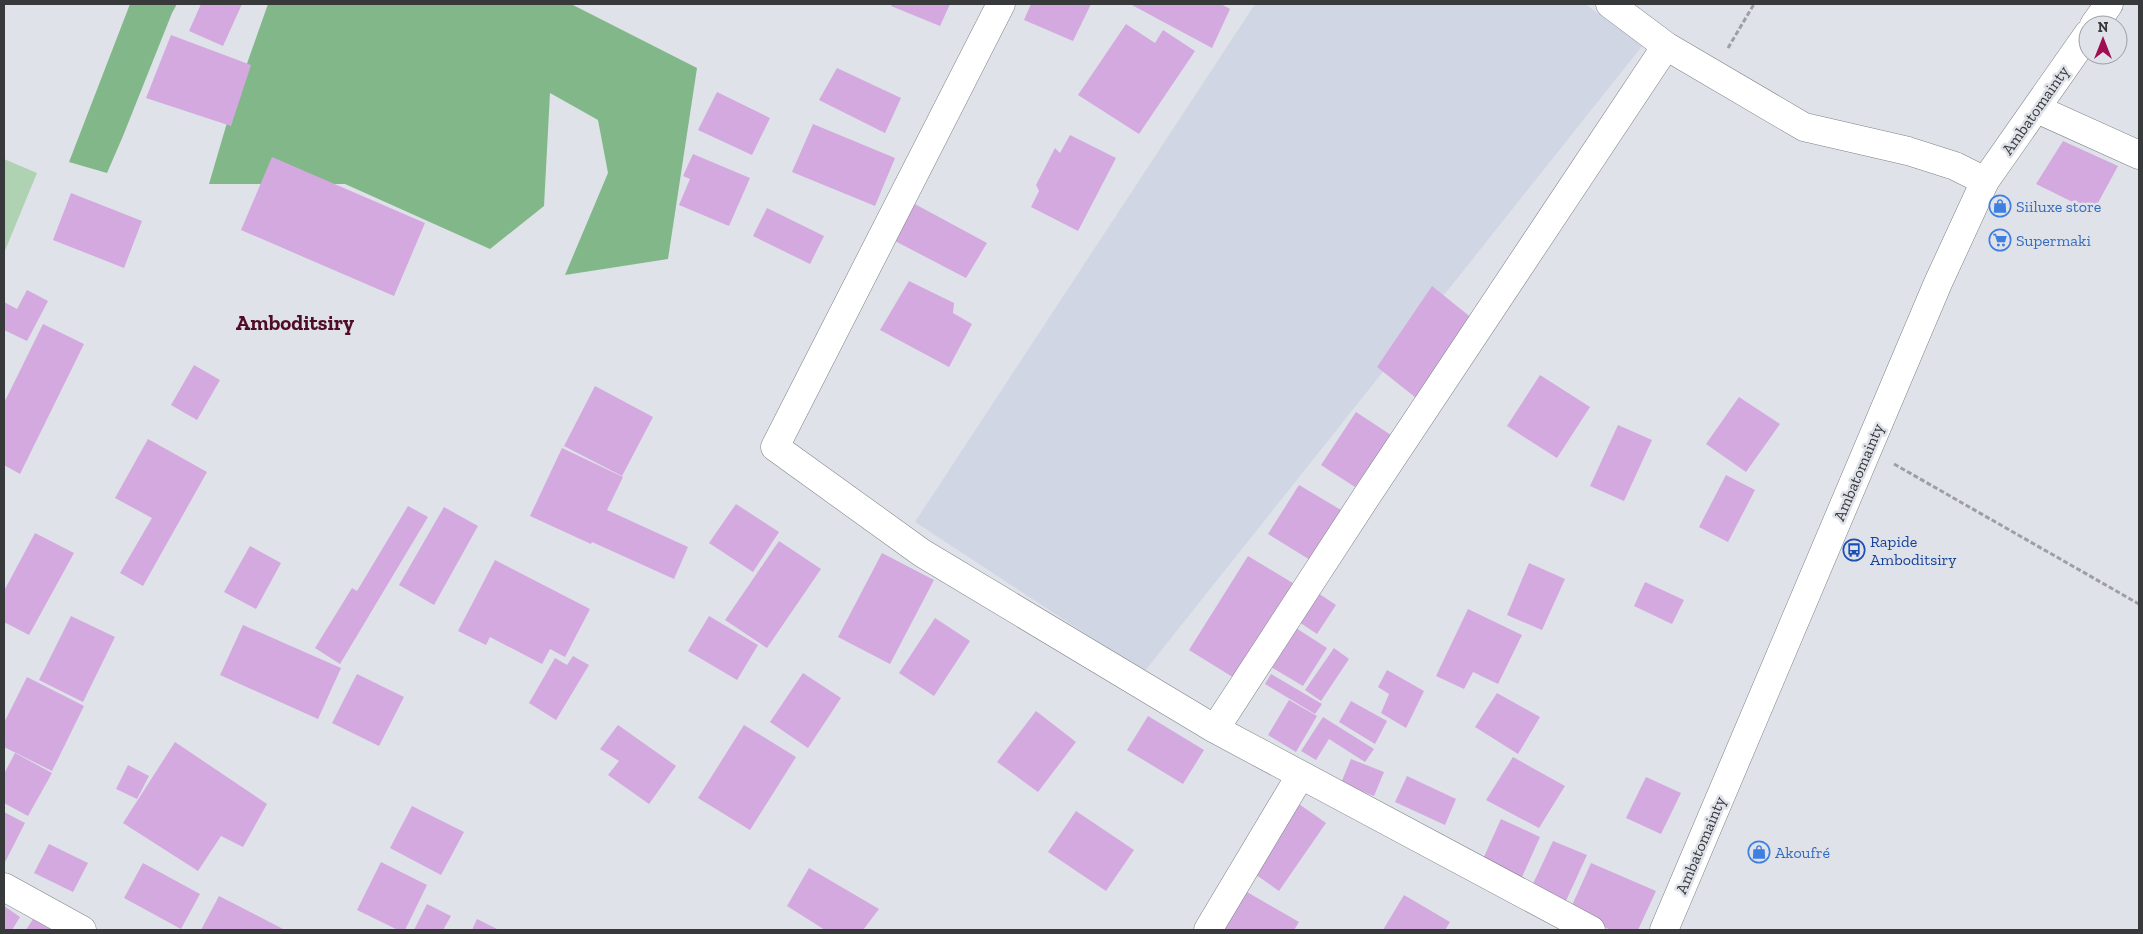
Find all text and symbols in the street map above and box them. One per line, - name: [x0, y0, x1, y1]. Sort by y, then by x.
- north arrow: [2078, 15, 2128, 65]
- text: N: [2098, 19, 2109, 36]
- street label: Ambatomainty: [1998, 62, 2073, 158]
- shop icon: Siiluxe store: [1988, 194, 2012, 218]
- place label: Siiluxe store: [2016, 197, 2101, 216]
- supermarket icon: Supermaki: [1988, 228, 2012, 252]
- place label: Supermaki: [2016, 231, 2091, 250]
- district label: Amboditsiry: [236, 310, 354, 335]
- street label: Ambatomainty: [1829, 420, 1888, 524]
- place label: Rapide Amboditsiry: [1870, 532, 1957, 569]
- bus stop icon: Rapide Amboditsiry: [1842, 538, 1866, 562]
- street label: Ambatomainty: [1671, 793, 1730, 897]
- shop icon: Akoufré: [1747, 840, 1771, 864]
- place label: Akoufré: [1775, 843, 1830, 862]

